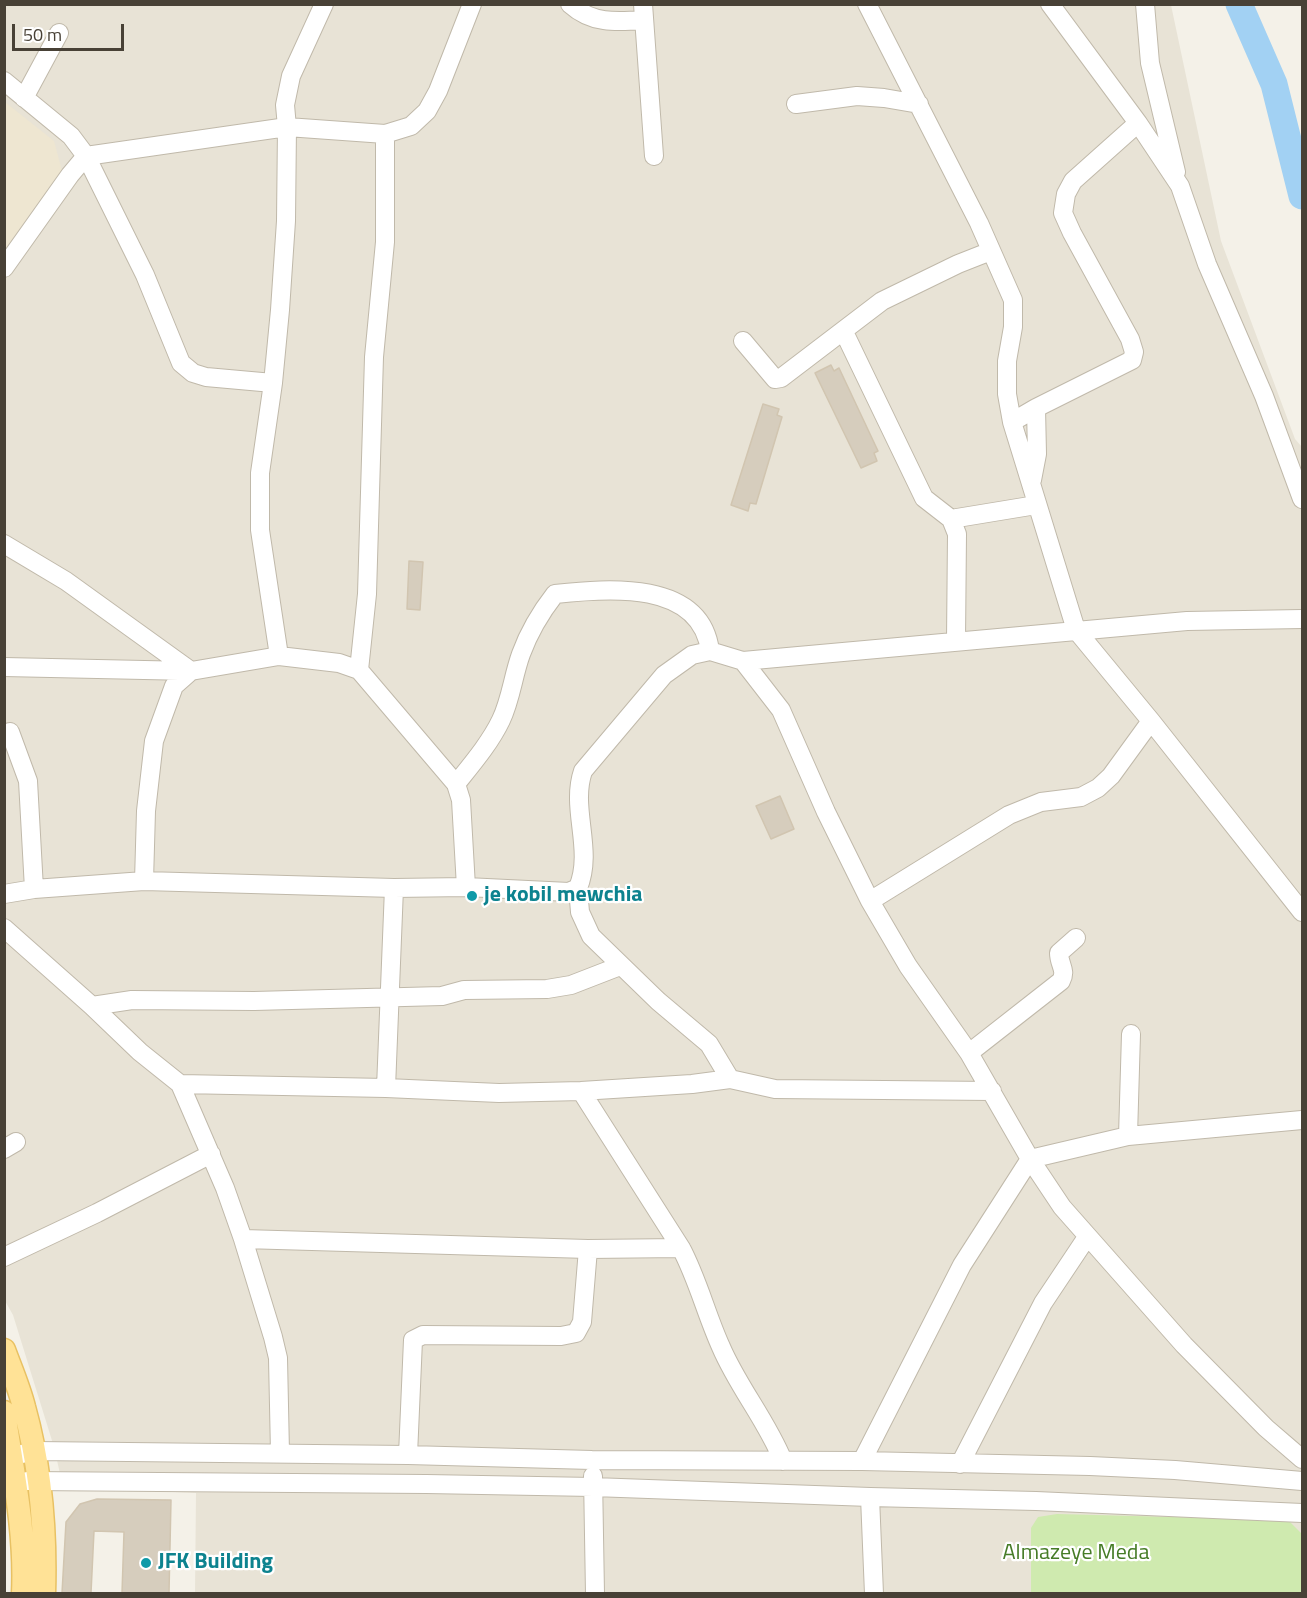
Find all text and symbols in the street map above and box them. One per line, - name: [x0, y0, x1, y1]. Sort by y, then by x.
- scale bar: [15, 12, 128, 50]
- text: 50 m: [23, 21, 62, 48]
- place label: je kobil mewchia: [484, 883, 643, 909]
- marker: je kobil mewchia: [465, 889, 479, 903]
- park label: Almazeye Meda: [1003, 1541, 1149, 1567]
- place label: JFK Building: [158, 1550, 273, 1576]
- marker: JFK Building: [139, 1556, 153, 1570]

